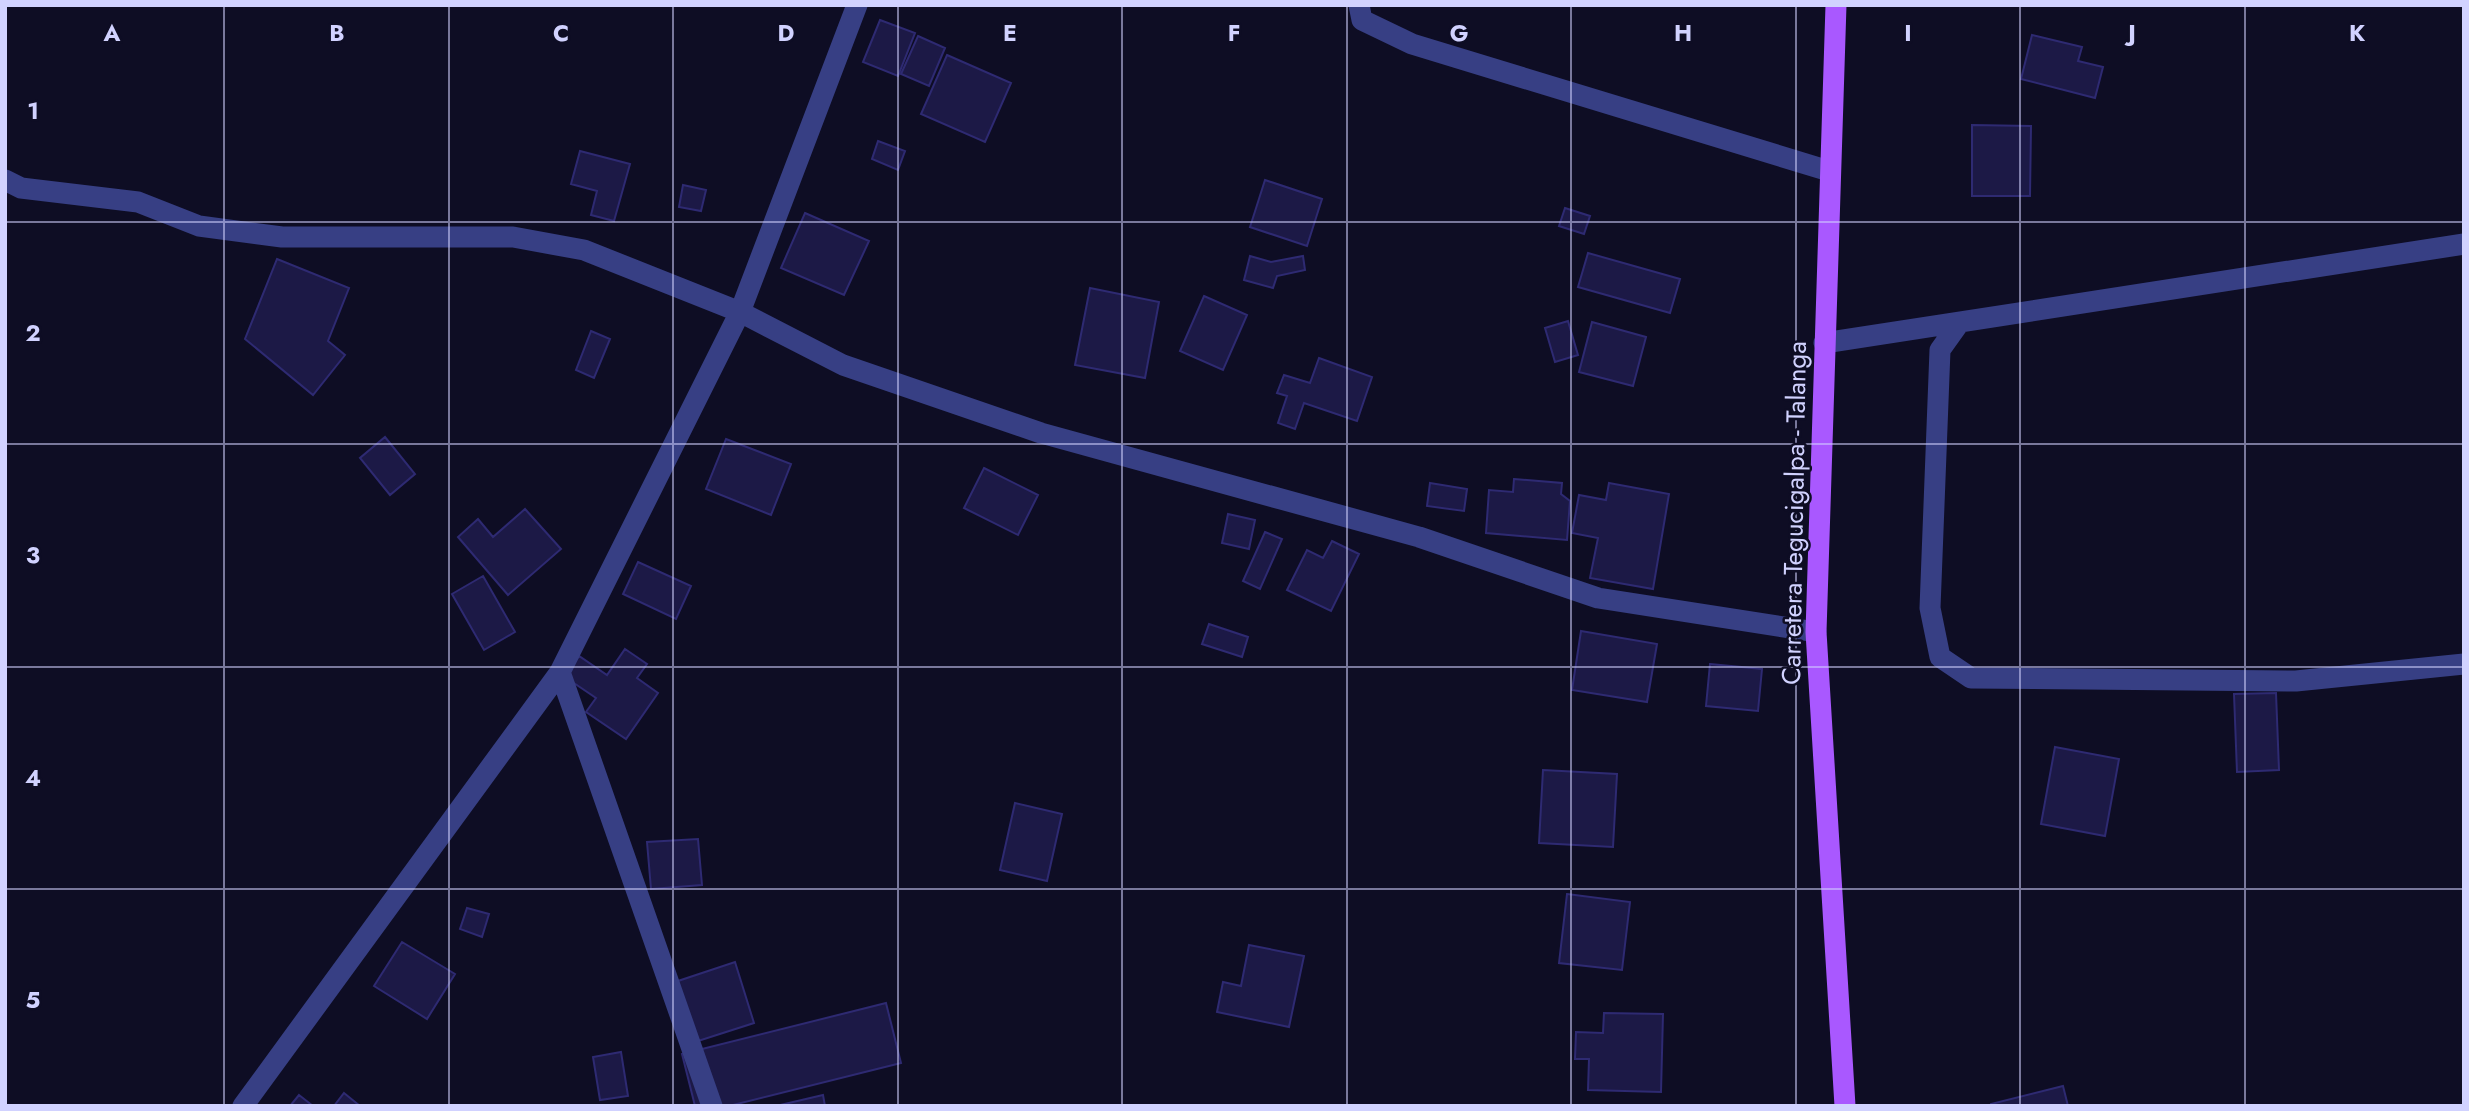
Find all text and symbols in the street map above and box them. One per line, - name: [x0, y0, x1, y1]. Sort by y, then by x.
- text: A: [103, 16, 121, 50]
- text: B: [329, 16, 345, 50]
- text: C: [553, 16, 569, 50]
- text: D: [778, 16, 795, 50]
- text: E: [1003, 16, 1017, 50]
- text: F: [1228, 16, 1240, 50]
- text: G: [1450, 16, 1468, 50]
- text: H: [1674, 16, 1692, 50]
- text: I: [1904, 16, 1912, 50]
- text: J: [2124, 16, 2136, 50]
- text: K: [2349, 16, 2366, 50]
- text: 1: [27, 94, 39, 128]
- text: 2: [25, 316, 41, 350]
- street label: Carretera Tegucigalpa - Talanga: [1772, 341, 1816, 685]
- text: 3: [26, 538, 40, 572]
- text: 4: [25, 761, 41, 795]
- text: 5: [26, 983, 40, 1017]

